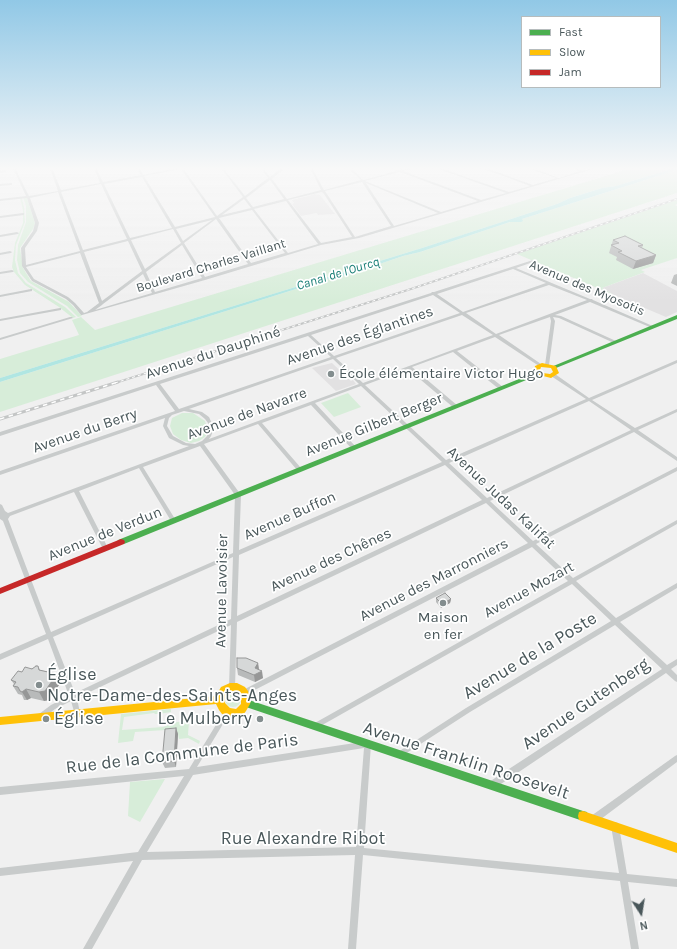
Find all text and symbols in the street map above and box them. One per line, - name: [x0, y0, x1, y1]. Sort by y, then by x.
- legend: [521, 16, 661, 88]
- text: Fast: [559, 25, 582, 39]
- text: Slow: [559, 45, 585, 59]
- text: Jam: [559, 65, 582, 79]
- street label: Boulevard Charles Vaillant: [134, 236, 288, 296]
- water label: Canal de l'Ourcq: [295, 254, 381, 294]
- street label: Avenue des Myosotis: [527, 257, 647, 319]
- street label: Avenue des Églantines: [284, 302, 436, 370]
- street label: Avenue du Dauphiné: [143, 323, 283, 383]
- place label: École élémentaire Victor Hugo: [339, 365, 544, 383]
- marker: École élémentaire Victor Hugo: [326, 369, 336, 379]
- street label: Avenue de Navarre: [185, 384, 309, 444]
- street label: Avenue Gilbert Berger: [303, 389, 445, 461]
- street label: Avenue du Berry: [30, 405, 140, 457]
- street label: Avenue Judas Kalifat: [443, 443, 559, 553]
- street label: Avenue Buffon: [241, 488, 339, 544]
- street label: Avenue de Verdun: [45, 503, 165, 565]
- street label: Avenue des Chênes: [268, 524, 394, 596]
- street label: Avenue Lavoisier: [212, 534, 232, 648]
- street label: Avenue des Marronniers: [357, 535, 511, 625]
- street label: Avenue Mozart: [481, 558, 577, 622]
- marker: Maison en fer: [438, 598, 448, 608]
- street label: Avenue de la Poste: [459, 608, 601, 704]
- place label: Maison en fer: [418, 609, 468, 644]
- street label: Avenue Gutenberg: [518, 653, 654, 755]
- place label: Église Notre-Dame-des-Saints-Anges: [47, 664, 297, 706]
- marker: Église Notre-Dame-des-Saints-Anges: [34, 680, 44, 690]
- place label: Église: [54, 708, 103, 730]
- place label: Le Mulberry: [158, 708, 252, 730]
- marker: Église: [41, 714, 51, 724]
- marker: Le Mulberry: [255, 714, 265, 724]
- street label: Avenue Franklin Roosevelt: [360, 717, 572, 805]
- street label: Rue de la Commune de Paris: [65, 729, 299, 779]
- street label: Rue Alexandre Ribot: [221, 828, 385, 850]
- north arrow: [621, 893, 661, 933]
- text: N: [638, 918, 649, 932]

